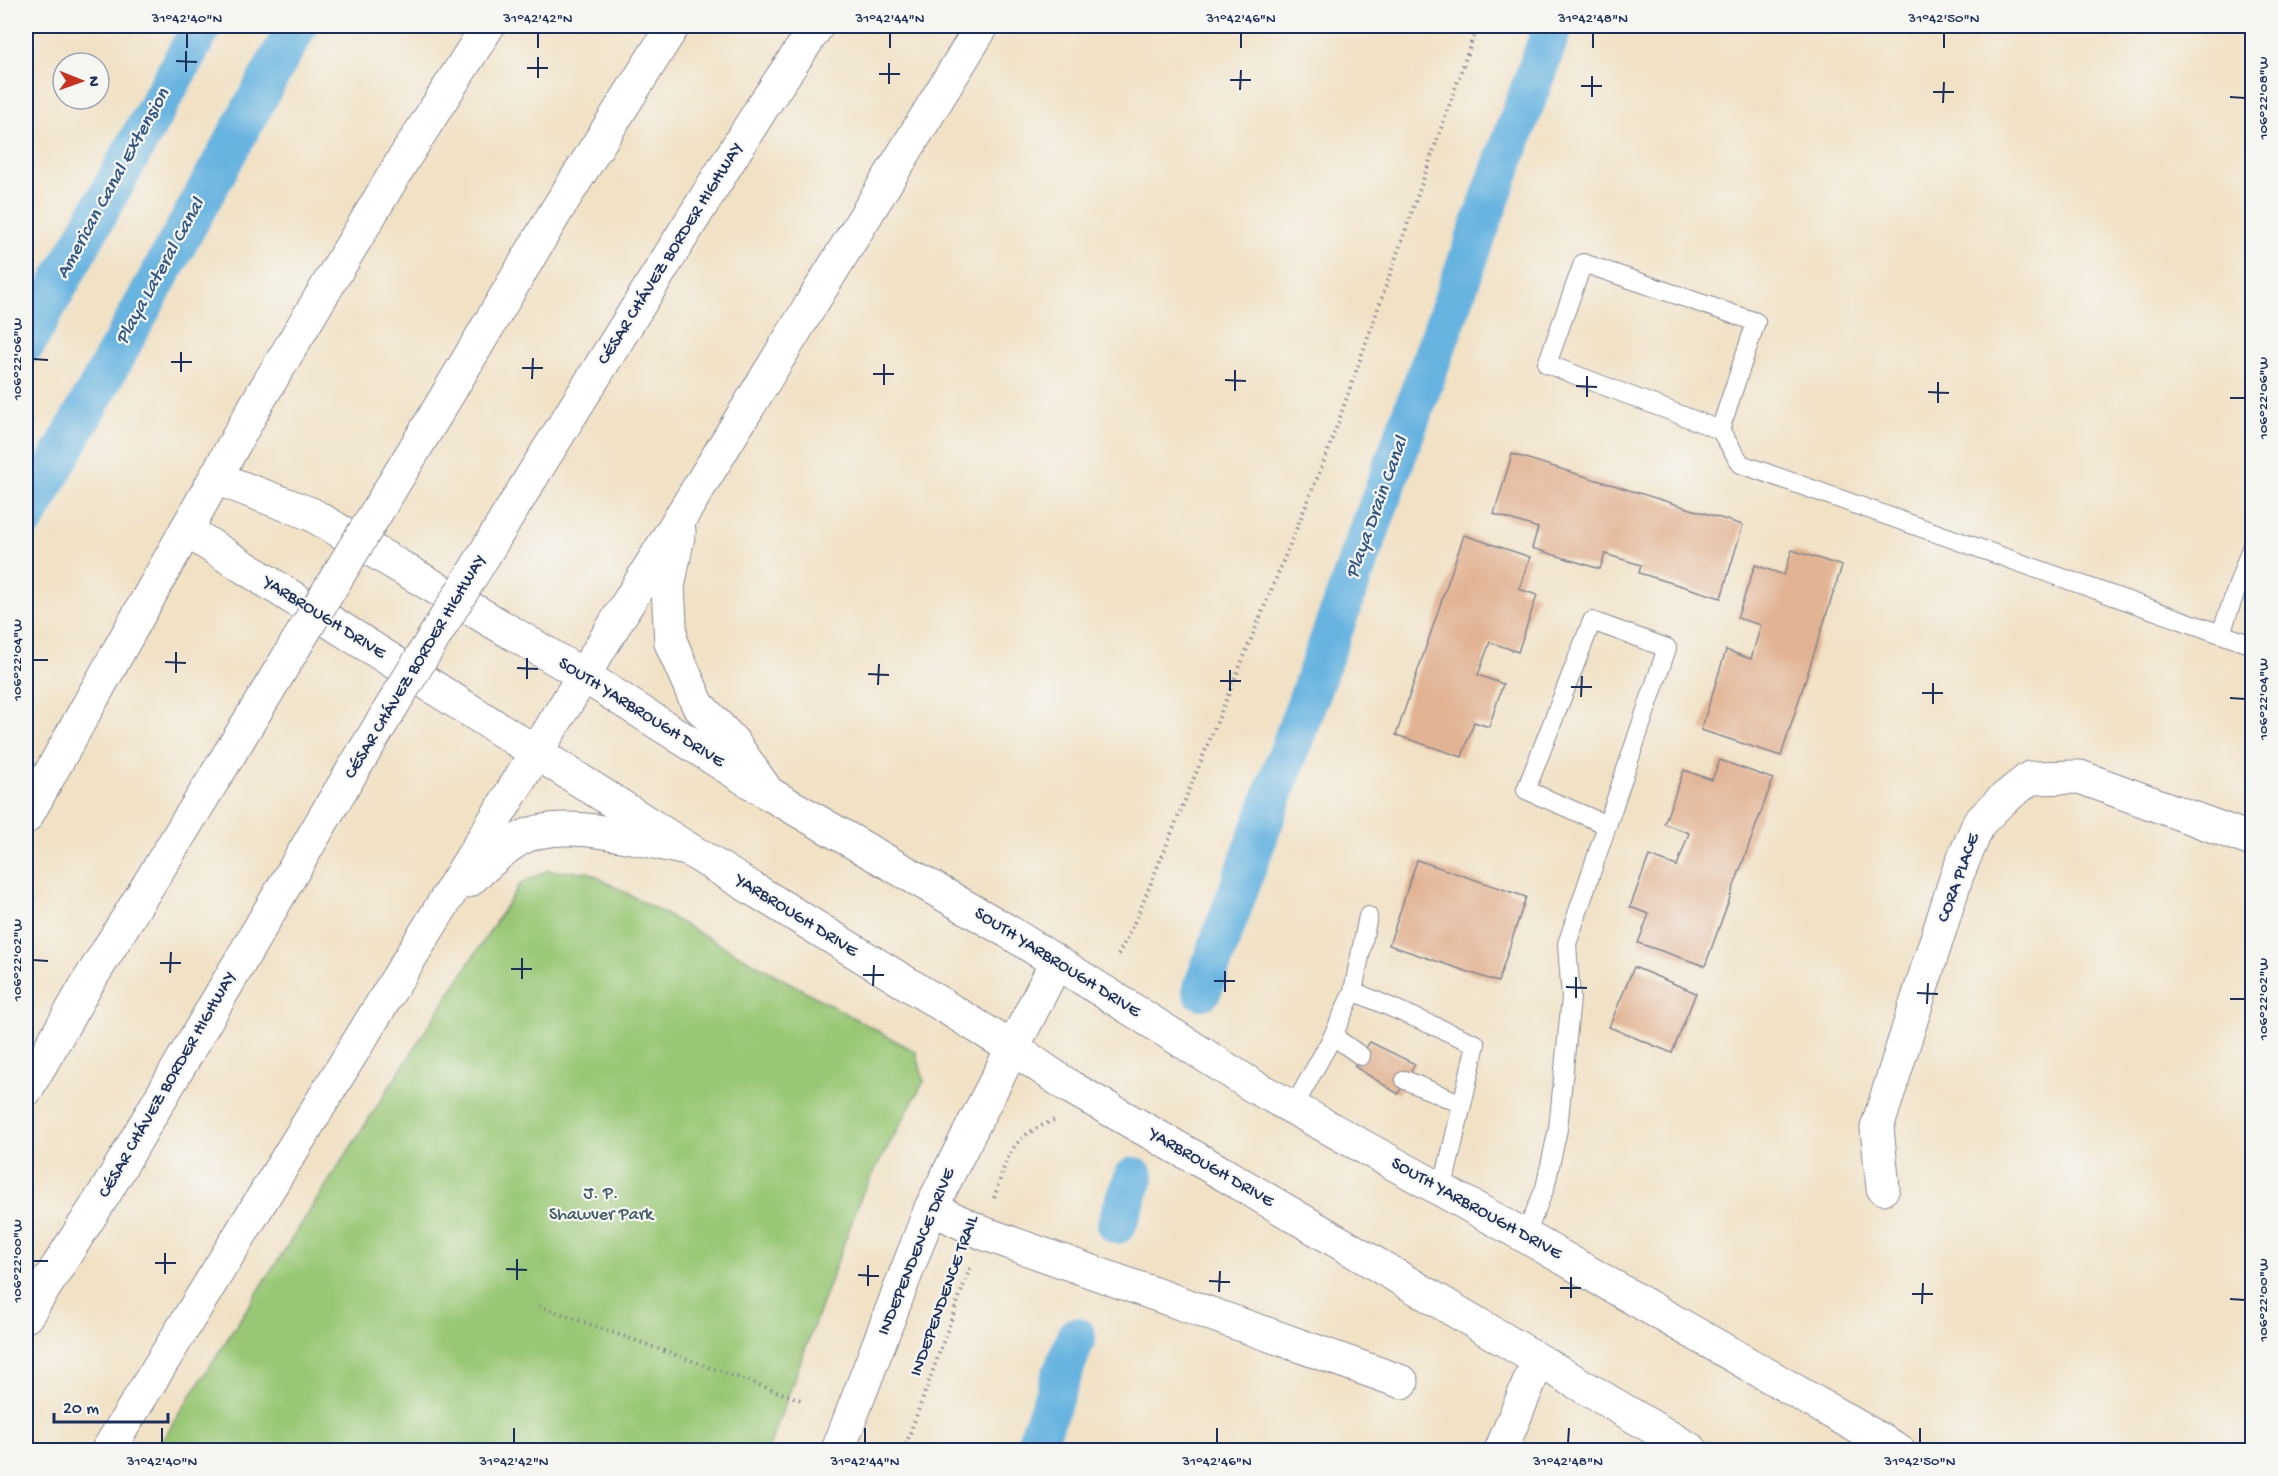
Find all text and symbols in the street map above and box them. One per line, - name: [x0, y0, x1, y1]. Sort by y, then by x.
- text: 31°42'40"N: [151, 10, 222, 28]
- text: 31°42'42"N: [502, 10, 573, 28]
- text: 31°42'44"N: [854, 10, 925, 28]
- text: 31°42'46"N: [1205, 10, 1276, 28]
- text: 31°42'48"N: [1557, 10, 1628, 28]
- text: 31°42'50"N: [1907, 10, 1980, 28]
- north arrow: [51, 51, 111, 111]
- text: 106°22'08"W: [2255, 56, 2273, 141]
- text: N: [83, 76, 102, 87]
- water label: American Canal Extension: [52, 84, 176, 283]
- street label: CÉSAR CHÁVEZ BORDER HIGHWAY: [593, 138, 748, 369]
- water label: Playa Lateral Canal: [111, 194, 211, 349]
- text: 106°22'06"W: [9, 317, 27, 401]
- text: 106°22'06"W: [2255, 356, 2273, 440]
- water label: Playa Drain Canal: [1342, 433, 1415, 582]
- street label: CÉSAR CHÁVEZ BORDER HIGHWAY: [340, 550, 491, 783]
- street label: YARBROUGH DRIVE: [257, 571, 390, 665]
- text: 106°22'04"W: [9, 619, 27, 702]
- street label: SOUTH YARBROUGH DRIVE: [554, 653, 729, 773]
- text: 106°22'04"W: [2255, 658, 2273, 741]
- street label: CORA PLACE: [1933, 830, 1985, 925]
- street label: YARBROUGH DRIVE: [729, 869, 862, 963]
- street label: SOUTH YARBROUGH DRIVE: [970, 903, 1145, 1023]
- text: 106°22'02"W: [9, 919, 27, 1002]
- text: 106°22'02"W: [2255, 958, 2273, 1041]
- street label: CÉSAR CHÁVEZ BORDER HIGHWAY: [94, 968, 242, 1202]
- street label: YARBROUGH DRIVE: [1143, 1123, 1278, 1213]
- street label: SOUTH YARBROUGH DRIVE: [1387, 1153, 1566, 1265]
- street label: INDEPENDENCE DRIVE: [874, 1165, 960, 1339]
- park label: J. P. Shawver Park: [549, 1184, 655, 1226]
- street label: INDEPENDENCE TRAIL: [906, 1211, 984, 1379]
- text: 106°22'00"W: [9, 1219, 27, 1304]
- text: 106°22'00"W: [2255, 1258, 2273, 1343]
- scale bar: [54, 1386, 168, 1424]
- text: 20 m: [63, 1399, 99, 1420]
- text: 31°42'40"N: [126, 1453, 197, 1471]
- text: 31°42'42"N: [478, 1453, 549, 1471]
- text: 31°42'44"N: [829, 1453, 900, 1471]
- text: 31°42'46"N: [1181, 1453, 1252, 1471]
- text: 31°42'48"N: [1532, 1453, 1603, 1471]
- text: 31°42'50"N: [1883, 1453, 1956, 1471]

